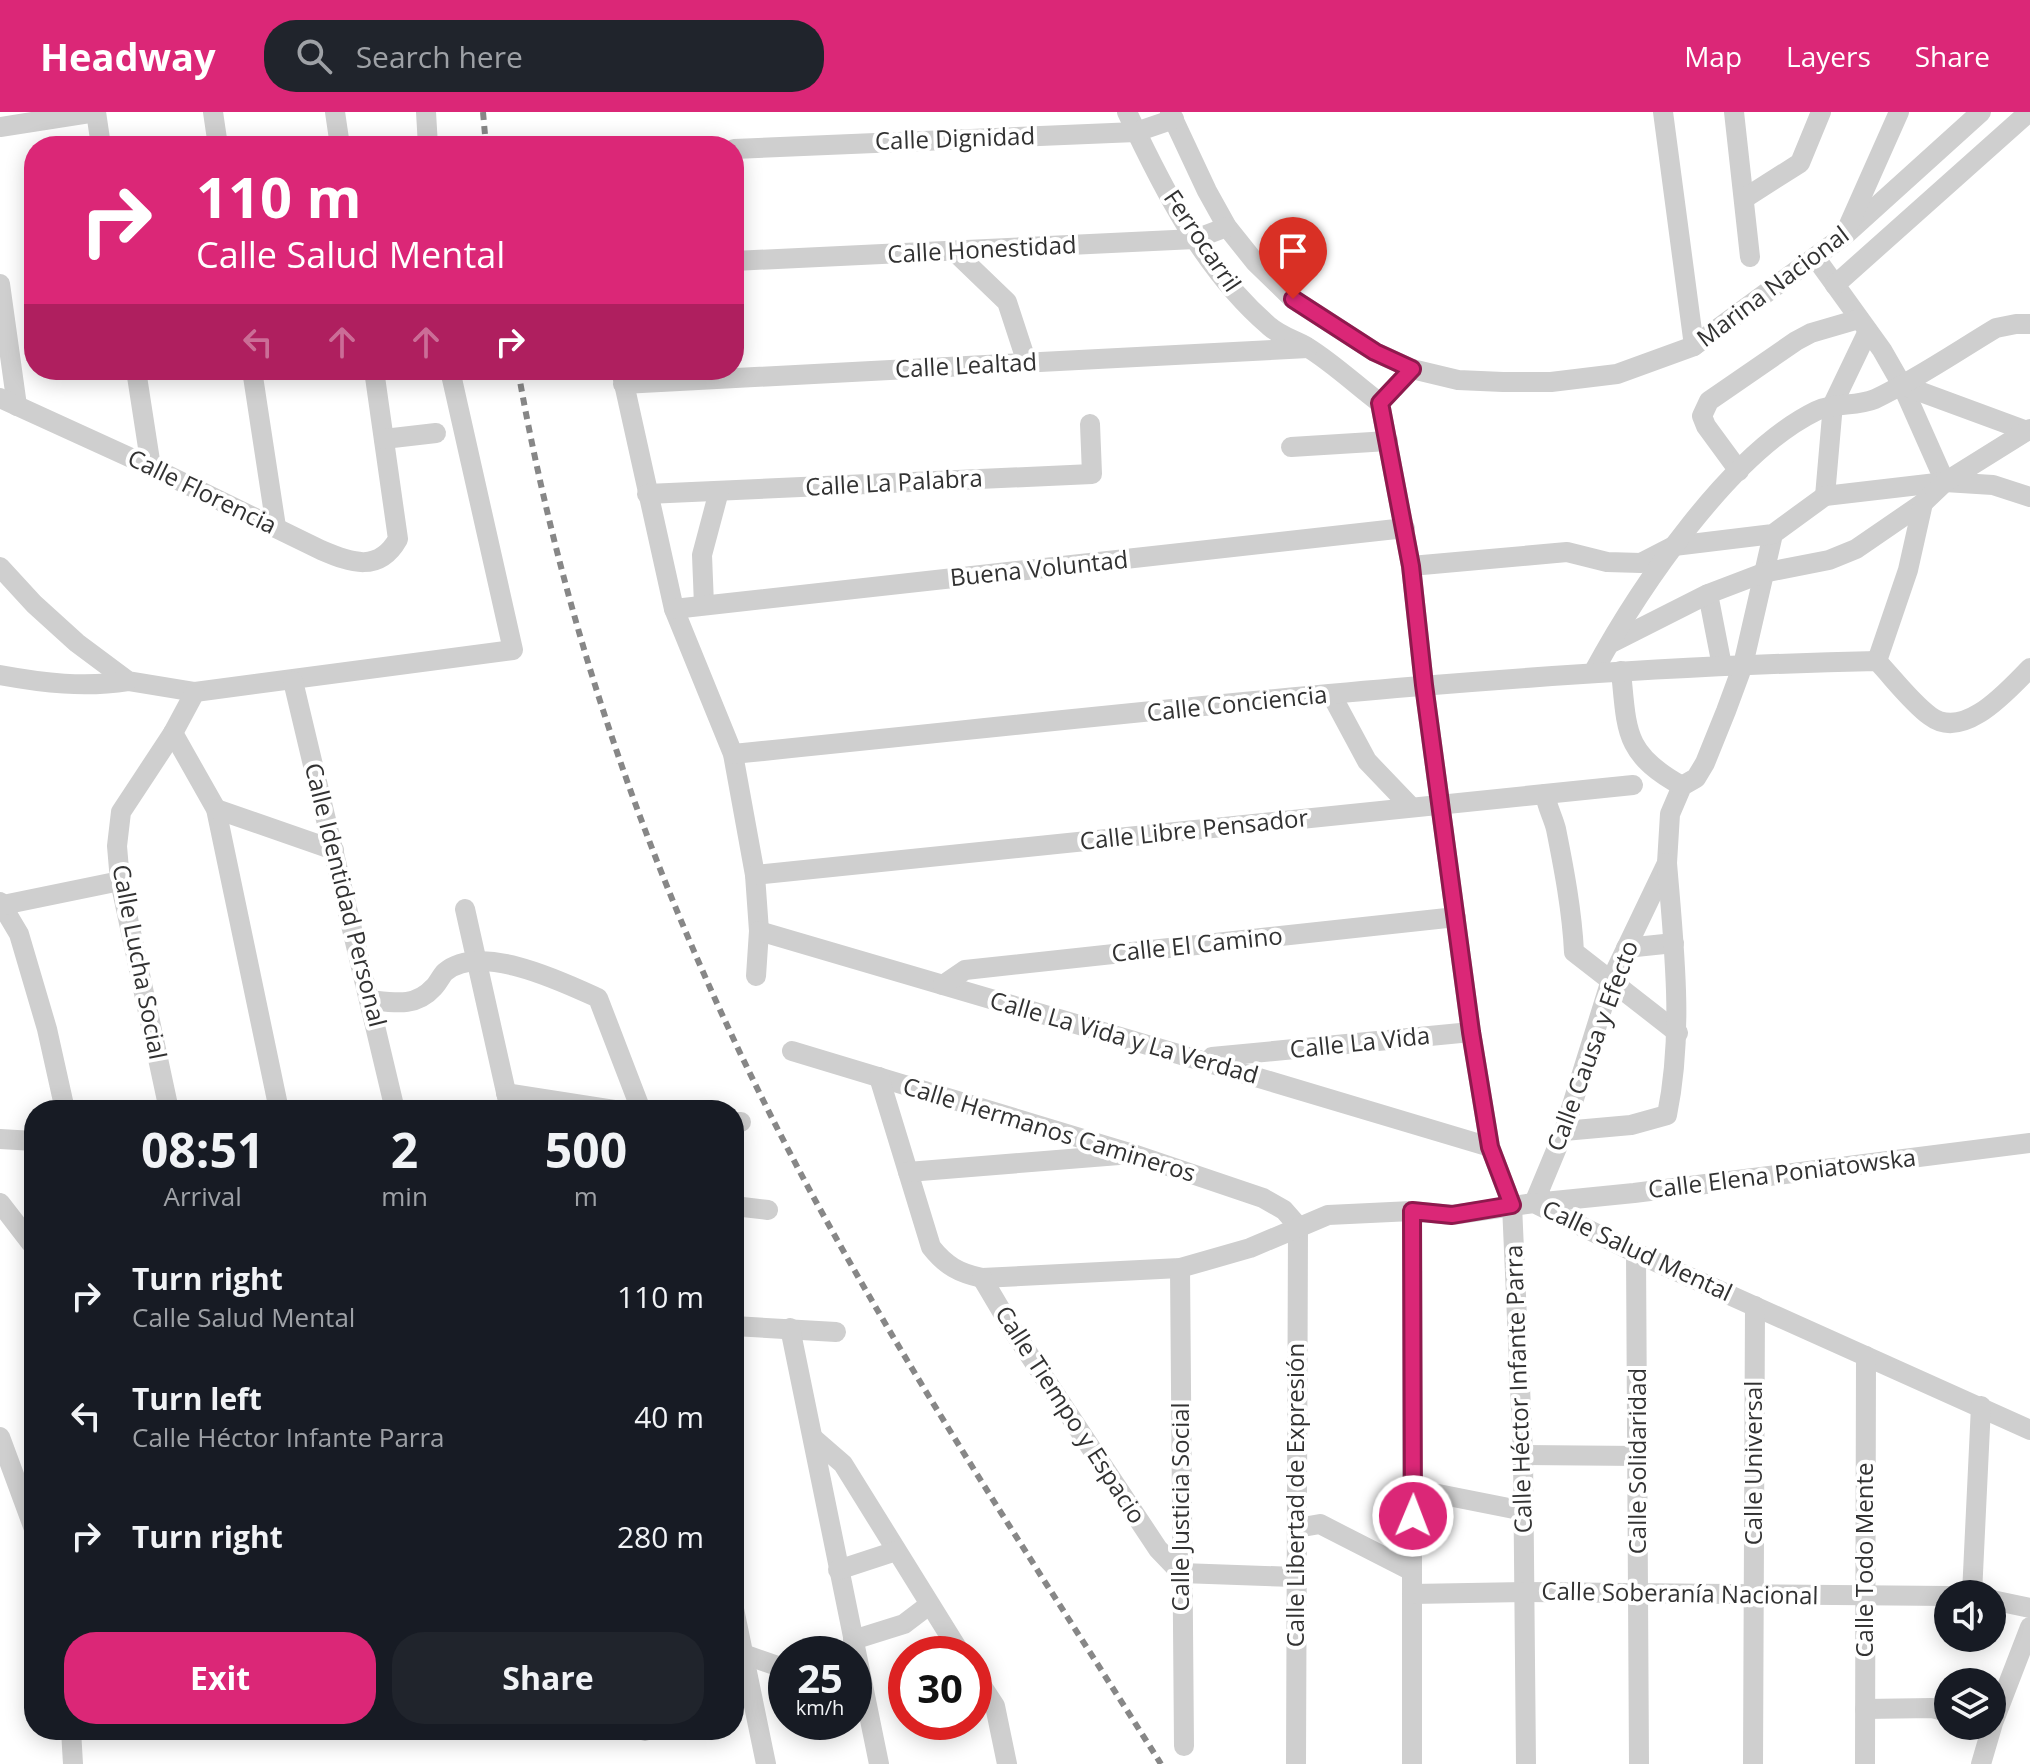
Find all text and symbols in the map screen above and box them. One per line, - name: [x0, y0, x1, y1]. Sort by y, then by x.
- search box: [264, 20, 824, 92]
- text: Headway: [40, 30, 216, 82]
- icon: search: [292, 34, 336, 78]
- text: Search here: [356, 36, 523, 77]
- text: Map: [1684, 37, 1742, 75]
- text: Layers: [1786, 37, 1871, 75]
- text: Share: [1915, 37, 1990, 75]
- street label: Calle Dignidad: [874, 118, 1036, 157]
- text: 110 m: [196, 158, 362, 234]
- icon: right: [64, 168, 168, 272]
- street label: Ferrocarril: [1157, 183, 1249, 298]
- pin: [1259, 217, 1327, 299]
- street label: Marina Nacional: [1689, 218, 1855, 354]
- street label: Calle Honestidad: [887, 227, 1077, 270]
- icon: arrive: [1271, 229, 1315, 273]
- text: Calle Salud Mental: [196, 230, 505, 279]
- icon: left: [236, 320, 280, 364]
- icon: ahead: [320, 320, 364, 364]
- icon: ahead: [404, 320, 448, 364]
- icon: right: [488, 320, 532, 364]
- street label: Calle Lealtad: [894, 344, 1038, 385]
- street label: Calle Florencia: [123, 440, 283, 541]
- street label: Calle La Palabra: [804, 460, 983, 503]
- street label: Buena Voluntad: [948, 542, 1129, 593]
- street label: Calle Conciencia: [1145, 677, 1329, 728]
- street label: Calle Identidad Personal: [298, 759, 395, 1030]
- street label: Calle Libre Pensador: [1078, 800, 1310, 857]
- street label: Calle Lucha Social: [105, 861, 176, 1062]
- street label: Calle El Camino: [1110, 918, 1284, 969]
- street label: Calle Causa y Efecto: [1538, 935, 1645, 1155]
- street label: Calle La Vida y La Verdad: [986, 982, 1262, 1091]
- street label: Calle La Vida: [1288, 1018, 1432, 1065]
- street label: Calle Hermanos Camineros: [899, 1068, 1200, 1189]
- text: 08:51: [141, 1117, 264, 1182]
- text: 2: [391, 1117, 418, 1182]
- text: 500: [545, 1117, 627, 1182]
- street label: Calle Elena Poniatowska: [1646, 1140, 1918, 1205]
- text: Arrival: [163, 1178, 242, 1214]
- text: min: [381, 1178, 428, 1214]
- text: m: [574, 1178, 598, 1214]
- street label: Calle Salud Mental: [1537, 1191, 1738, 1308]
- street label: Calle Héctor Infante Parra: [1496, 1244, 1539, 1534]
- text: Turn right: [132, 1258, 283, 1299]
- icon: right: [64, 1274, 108, 1318]
- text: 110 m: [617, 1276, 704, 1317]
- text: Calle Salud Mental: [132, 1299, 355, 1335]
- street label: Calle Tiempo y Espacio: [988, 1299, 1154, 1530]
- street label: Calle Libertad de Expresión: [1278, 1343, 1311, 1647]
- street label: Calle Solidaridad: [1620, 1368, 1653, 1554]
- text: Turn left: [132, 1378, 262, 1419]
- street label: Calle Universal: [1736, 1381, 1769, 1545]
- icon: left: [64, 1394, 108, 1438]
- text: 40 m: [634, 1396, 704, 1437]
- street label: Calle Justicia Social: [1163, 1402, 1196, 1612]
- text: Calle Héctor Infante Parra: [132, 1419, 445, 1455]
- street label: Calle Todo Mente: [1847, 1462, 1880, 1658]
- position arrow: [1371, 1474, 1455, 1558]
- icon: right: [64, 1514, 108, 1558]
- text: Turn right: [132, 1516, 283, 1557]
- text: 280 m: [617, 1516, 704, 1557]
- street label: Calle Soberanía Nacional: [1541, 1574, 1819, 1611]
- map controls: [1934, 1580, 2006, 1740]
- button: sound: [1934, 1580, 2006, 1652]
- button: Exit: [64, 1632, 376, 1724]
- button: Share: [392, 1632, 704, 1724]
- speed limit sign: 30: [888, 1636, 992, 1740]
- text: 25: [797, 1650, 843, 1705]
- button: layers: [1934, 1668, 2006, 1740]
- text: km/h: [796, 1694, 844, 1721]

